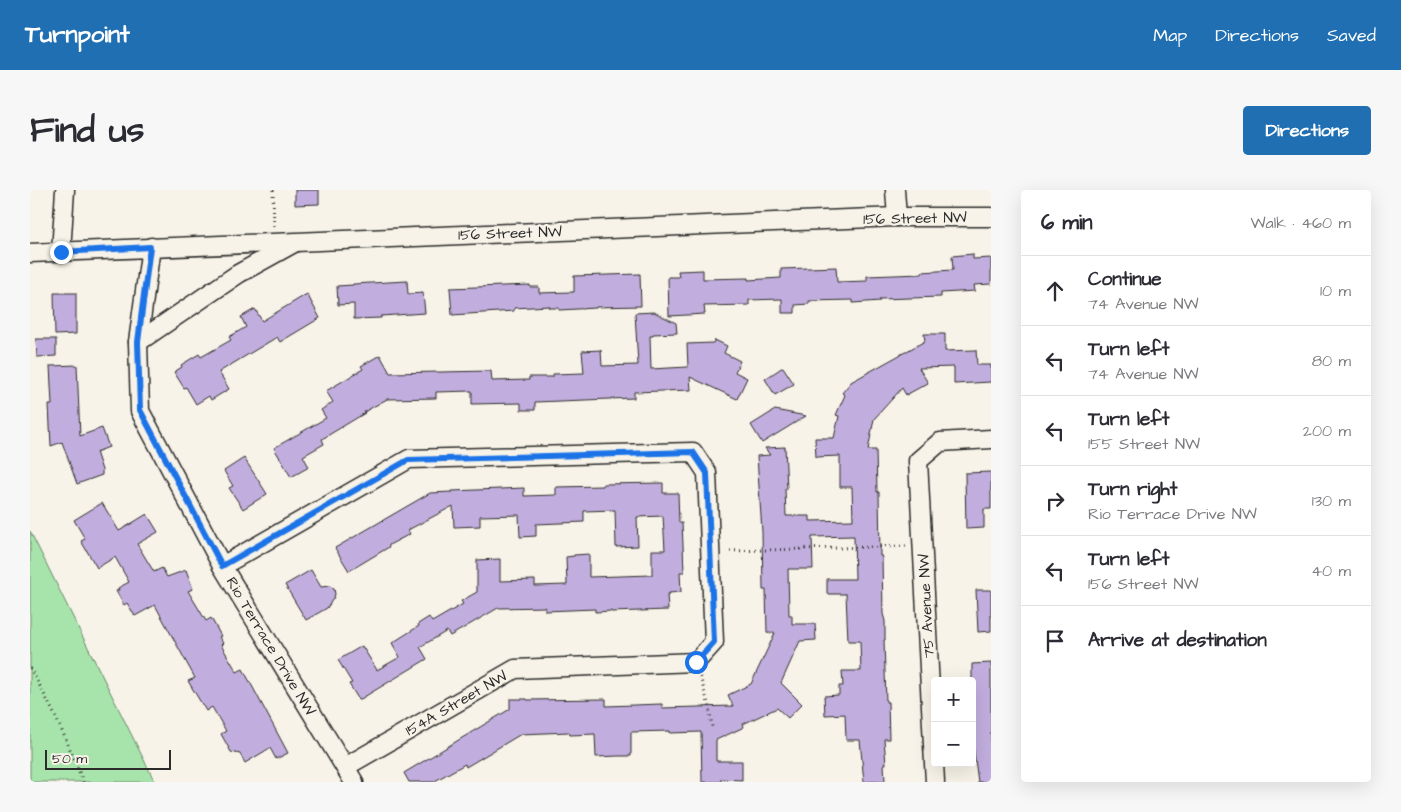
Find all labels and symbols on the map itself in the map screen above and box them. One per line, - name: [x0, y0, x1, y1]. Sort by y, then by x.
- street label: 156 Street NW: [863, 207, 967, 230]
- street label: 156 Street NW: [458, 221, 562, 246]
- route end: [50, 241, 73, 264]
- street label: 75 Avenue NW: [913, 553, 940, 659]
- street label: Rio Terrace Drive NW: [221, 573, 320, 720]
- route start: [685, 651, 708, 674]
- street label: 154A Street NW: [402, 666, 511, 741]
- scale bar: [45, 747, 171, 770]

